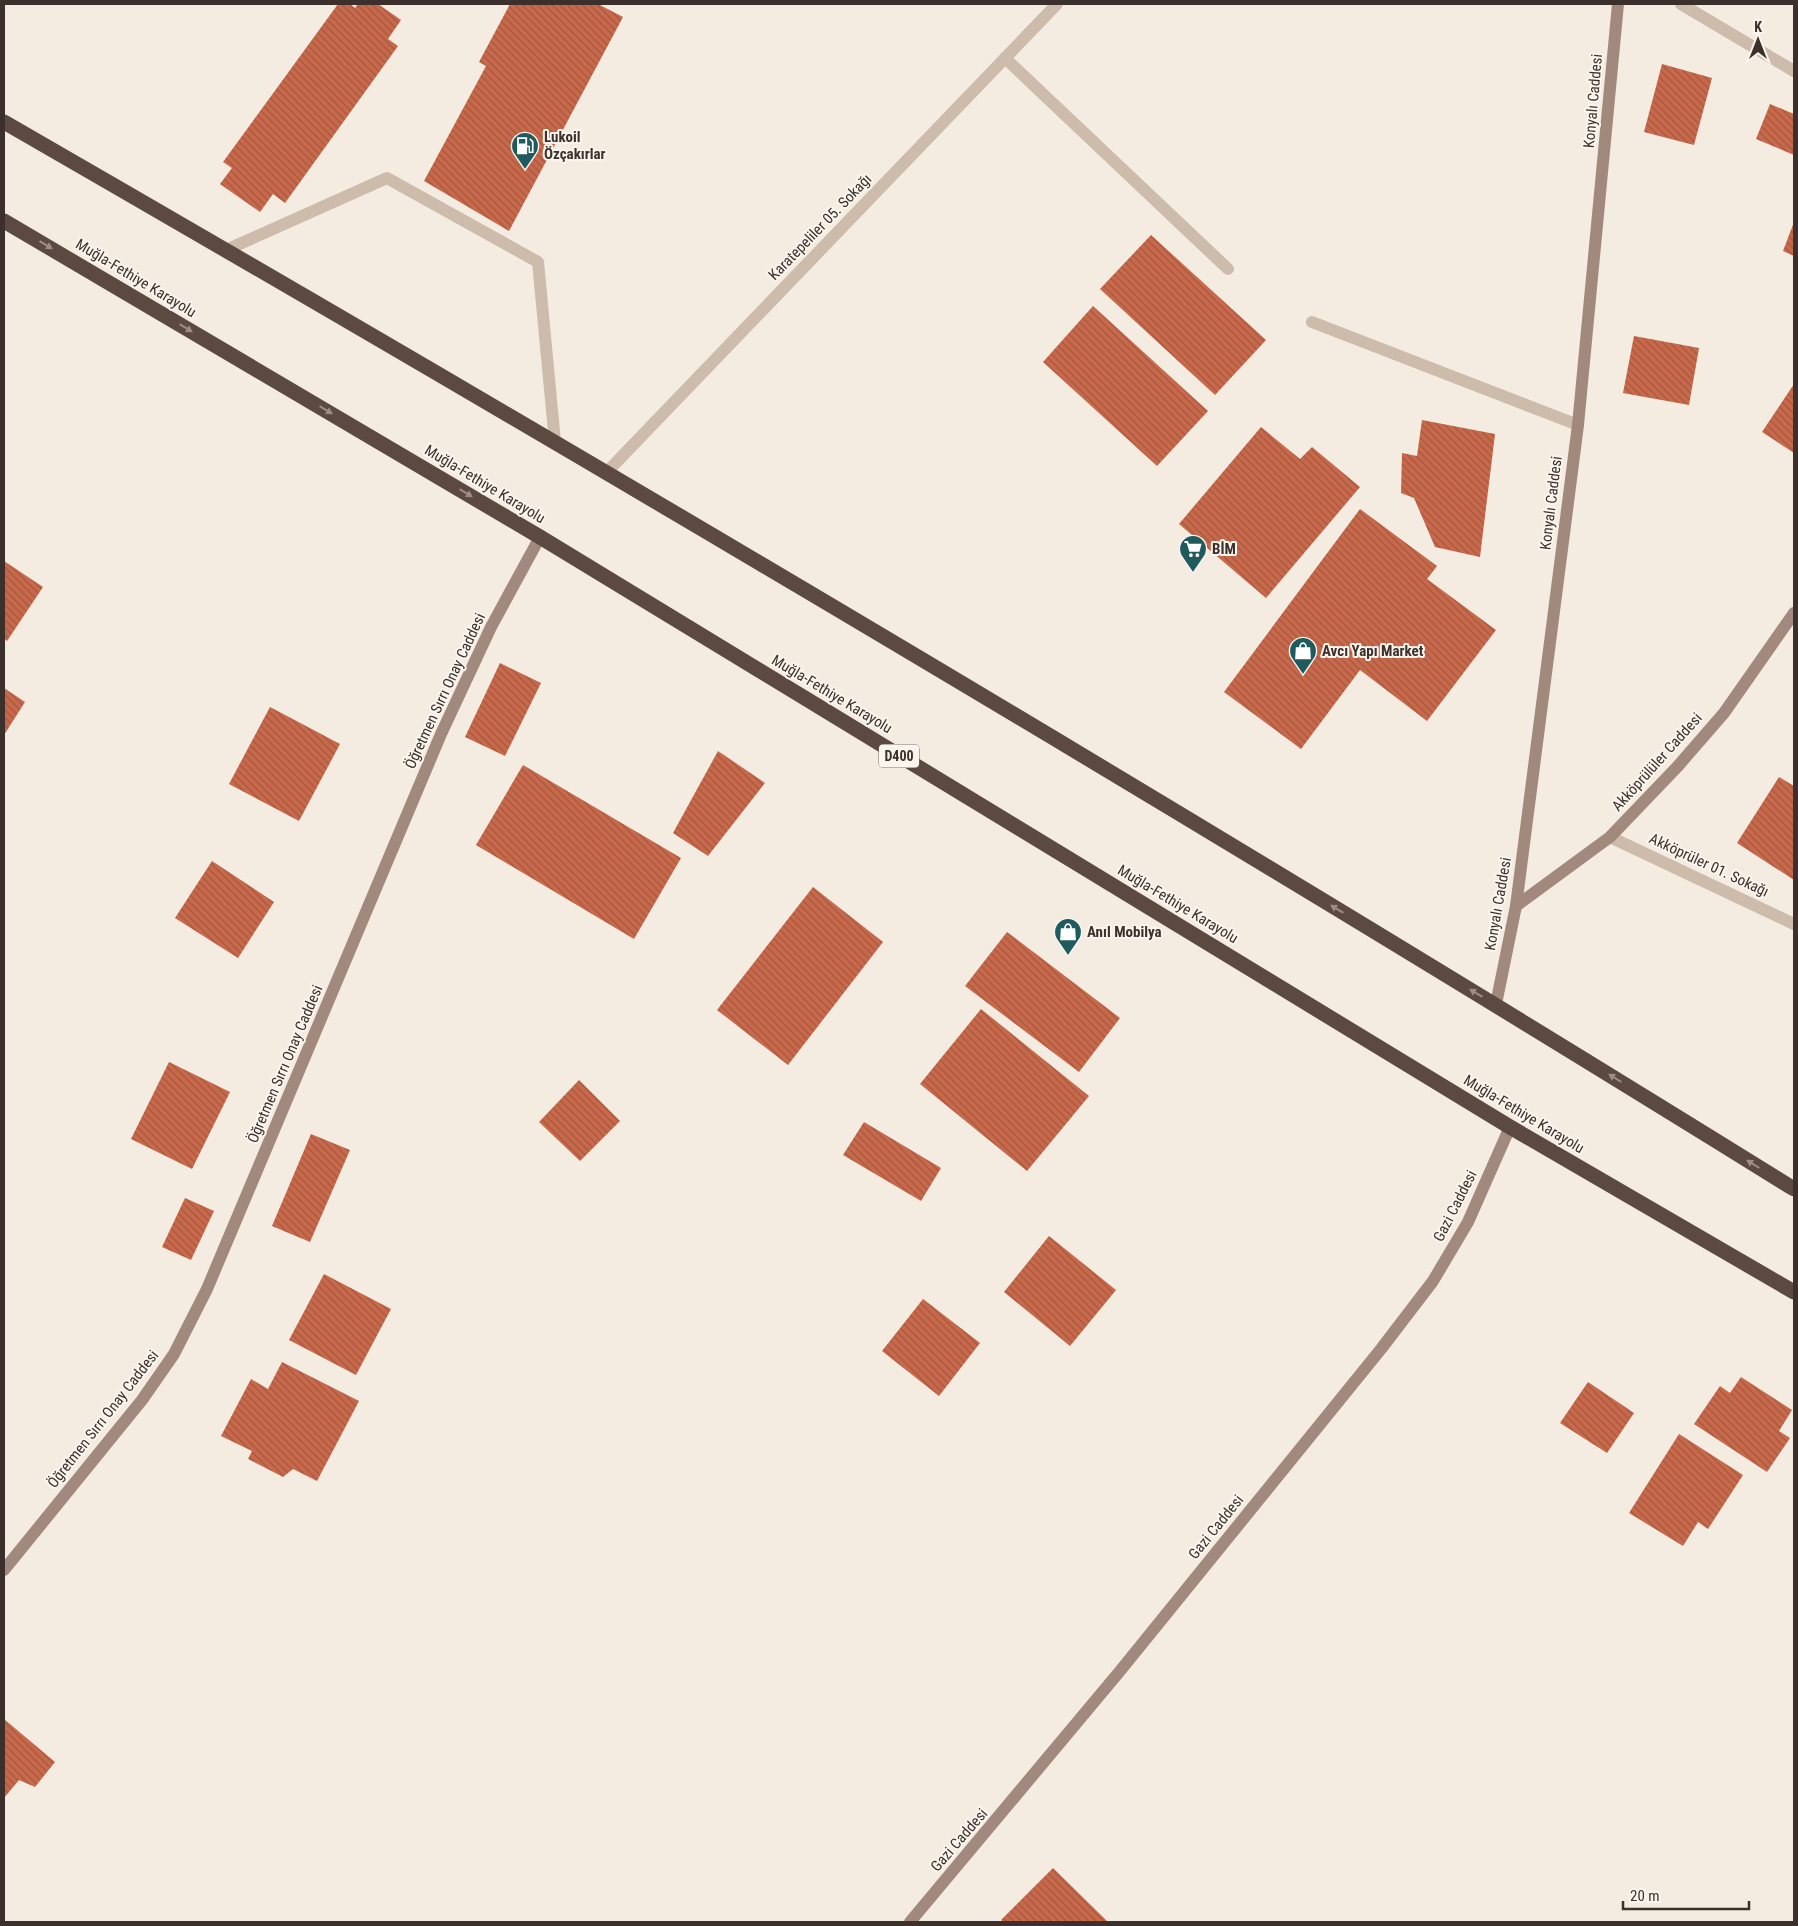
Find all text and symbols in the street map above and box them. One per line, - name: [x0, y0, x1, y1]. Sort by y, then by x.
- north arrow: [1733, 15, 1783, 65]
- text: K: [1754, 19, 1762, 35]
- street label: Konyalı Caddesi: [1580, 53, 1606, 149]
- place label: Lukoil Özçakırlar: [544, 128, 606, 163]
- fuel station icon: Lukoil Özçakırlar: [510, 131, 540, 170]
- street label: Karatepeliler 05. Sokağı: [765, 170, 875, 284]
- street label: Muğla-Fethiye Karayolu: [73, 235, 199, 321]
- one-way arrow: [39, 241, 52, 250]
- one-way arrow: [179, 323, 192, 332]
- one-way arrow: [319, 406, 332, 415]
- street label: Muğla-Fethiye Karayolu: [422, 441, 548, 527]
- street label: Konyalı Caddesi: [1536, 455, 1566, 551]
- one-way arrow: [459, 488, 472, 497]
- supermarket icon: BİM: [1178, 534, 1208, 573]
- place label: BİM: [1212, 540, 1236, 558]
- street label: Öğretmen Sırrı Onay Caddesi: [401, 610, 489, 772]
- shop icon: Avcı Yapı Market: [1288, 636, 1318, 675]
- place label: Avcı Yapı Market: [1322, 642, 1424, 660]
- street label: Muğla-Fethiye Karayolu: [769, 651, 895, 737]
- street label: Akköprülüler Caddesi: [1608, 709, 1706, 815]
- road number: D400: [879, 744, 919, 768]
- street label: Akköprüler 01. Sokağı: [1646, 829, 1772, 901]
- street label: Konyalı Caddesi: [1481, 856, 1515, 952]
- street label: Muğla-Fethiye Karayolu: [1115, 861, 1241, 947]
- one-way arrow: [1330, 905, 1343, 914]
- shop icon: Anıl Mobilya: [1053, 917, 1083, 956]
- place label: Anıl Mobilya: [1087, 923, 1162, 941]
- street label: Öğretmen Sırrı Onay Caddesi: [244, 982, 326, 1146]
- one-way arrow: [1470, 988, 1483, 997]
- street label: Muğla-Fethiye Karayolu: [1461, 1071, 1587, 1157]
- one-way arrow: [1608, 1074, 1621, 1083]
- one-way arrow: [1746, 1159, 1759, 1168]
- street label: Gazi Caddesi: [1429, 1167, 1481, 1245]
- street label: Öğretmen Sırrı Onay Caddesi: [44, 1347, 162, 1491]
- street label: Gazi Caddesi: [1185, 1491, 1247, 1563]
- street label: Gazi Caddesi: [927, 1805, 991, 1875]
- scale bar: [1623, 1878, 1749, 1910]
- text: 20 m: [1630, 1887, 1660, 1905]

